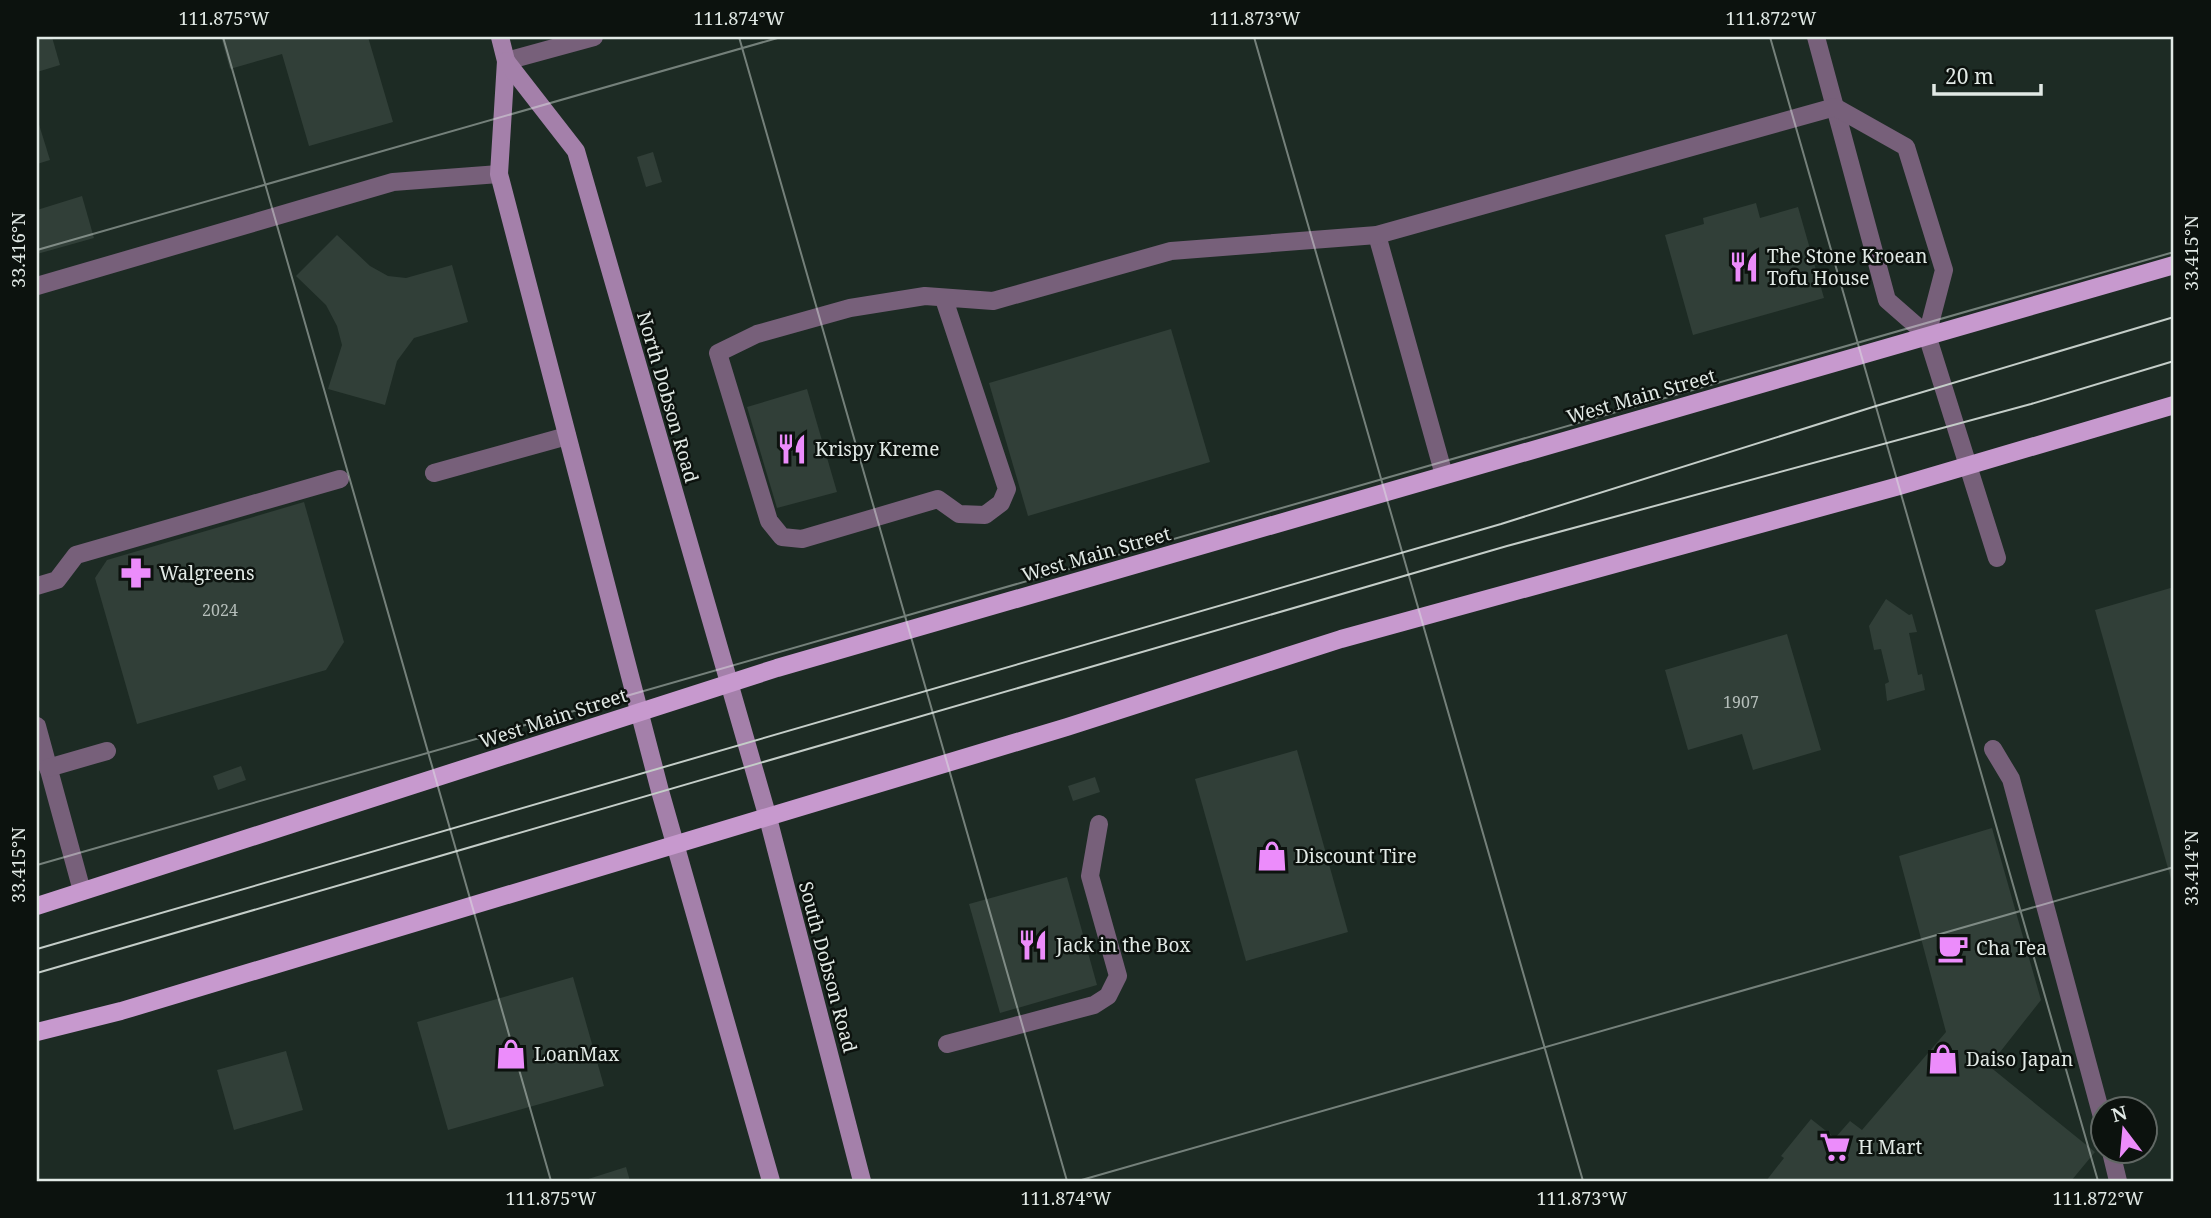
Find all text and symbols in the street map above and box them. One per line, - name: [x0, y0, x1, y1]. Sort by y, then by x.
- text: 111.875°W: [179, 6, 270, 30]
- text: 111.874°W: [694, 6, 785, 30]
- text: 111.873°W: [1210, 6, 1301, 30]
- text: 111.872°W: [1726, 6, 1817, 30]
- scale bar: [1934, 52, 2041, 96]
- text: 20 m: [1945, 62, 1994, 90]
- text: 33.416°N: [6, 212, 30, 288]
- text: 33.415°N: [2179, 215, 2203, 291]
- place label: The Stone Kroean Tofu House: [1767, 243, 1928, 291]
- restaurant icon: The Stone Kroean Tofu House: [1727, 250, 1761, 284]
- street label: North Dobson Road: [631, 308, 705, 486]
- street label: West Main Street: [1563, 362, 1719, 430]
- restaurant icon: Krispy Kreme: [775, 432, 809, 466]
- place label: Krispy Kreme: [815, 436, 939, 462]
- street label: West Main Street: [1018, 520, 1174, 588]
- pharmacy icon: Walgreens: [119, 556, 153, 590]
- place label: Walgreens: [159, 560, 254, 586]
- house number: 2024: [202, 599, 238, 621]
- street label: West Main Street: [476, 682, 630, 754]
- house number: 1907: [1723, 691, 1759, 713]
- text: 33.415°N: [6, 827, 30, 903]
- text: 33.414°N: [2179, 830, 2203, 906]
- shop icon: Discount Tire: [1255, 839, 1289, 873]
- place label: Discount Tire: [1295, 843, 1417, 869]
- street label: South Dobson Road: [793, 879, 863, 1056]
- restaurant icon: Jack in the Box: [1016, 928, 1050, 962]
- cafe icon: Cha Tea: [1936, 931, 1970, 965]
- place label: Jack in the Box: [1055, 932, 1190, 958]
- place label: Cha Tea: [1976, 935, 2047, 961]
- shop icon: LoanMax: [494, 1037, 528, 1071]
- place label: LoanMax: [534, 1041, 619, 1067]
- shop icon: Daiso Japan: [1926, 1042, 1960, 1076]
- place label: Daiso Japan: [1966, 1046, 2073, 1072]
- north arrow: [2088, 1096, 2158, 1166]
- text: N: [2109, 1099, 2130, 1128]
- supermarket icon: H Mart: [1818, 1130, 1852, 1164]
- place label: H Mart: [1858, 1134, 1922, 1160]
- text: 111.875°W: [506, 1186, 597, 1210]
- text: 111.874°W: [1021, 1186, 1112, 1210]
- text: 111.873°W: [1537, 1186, 1628, 1210]
- text: 111.872°W: [2053, 1186, 2144, 1210]

